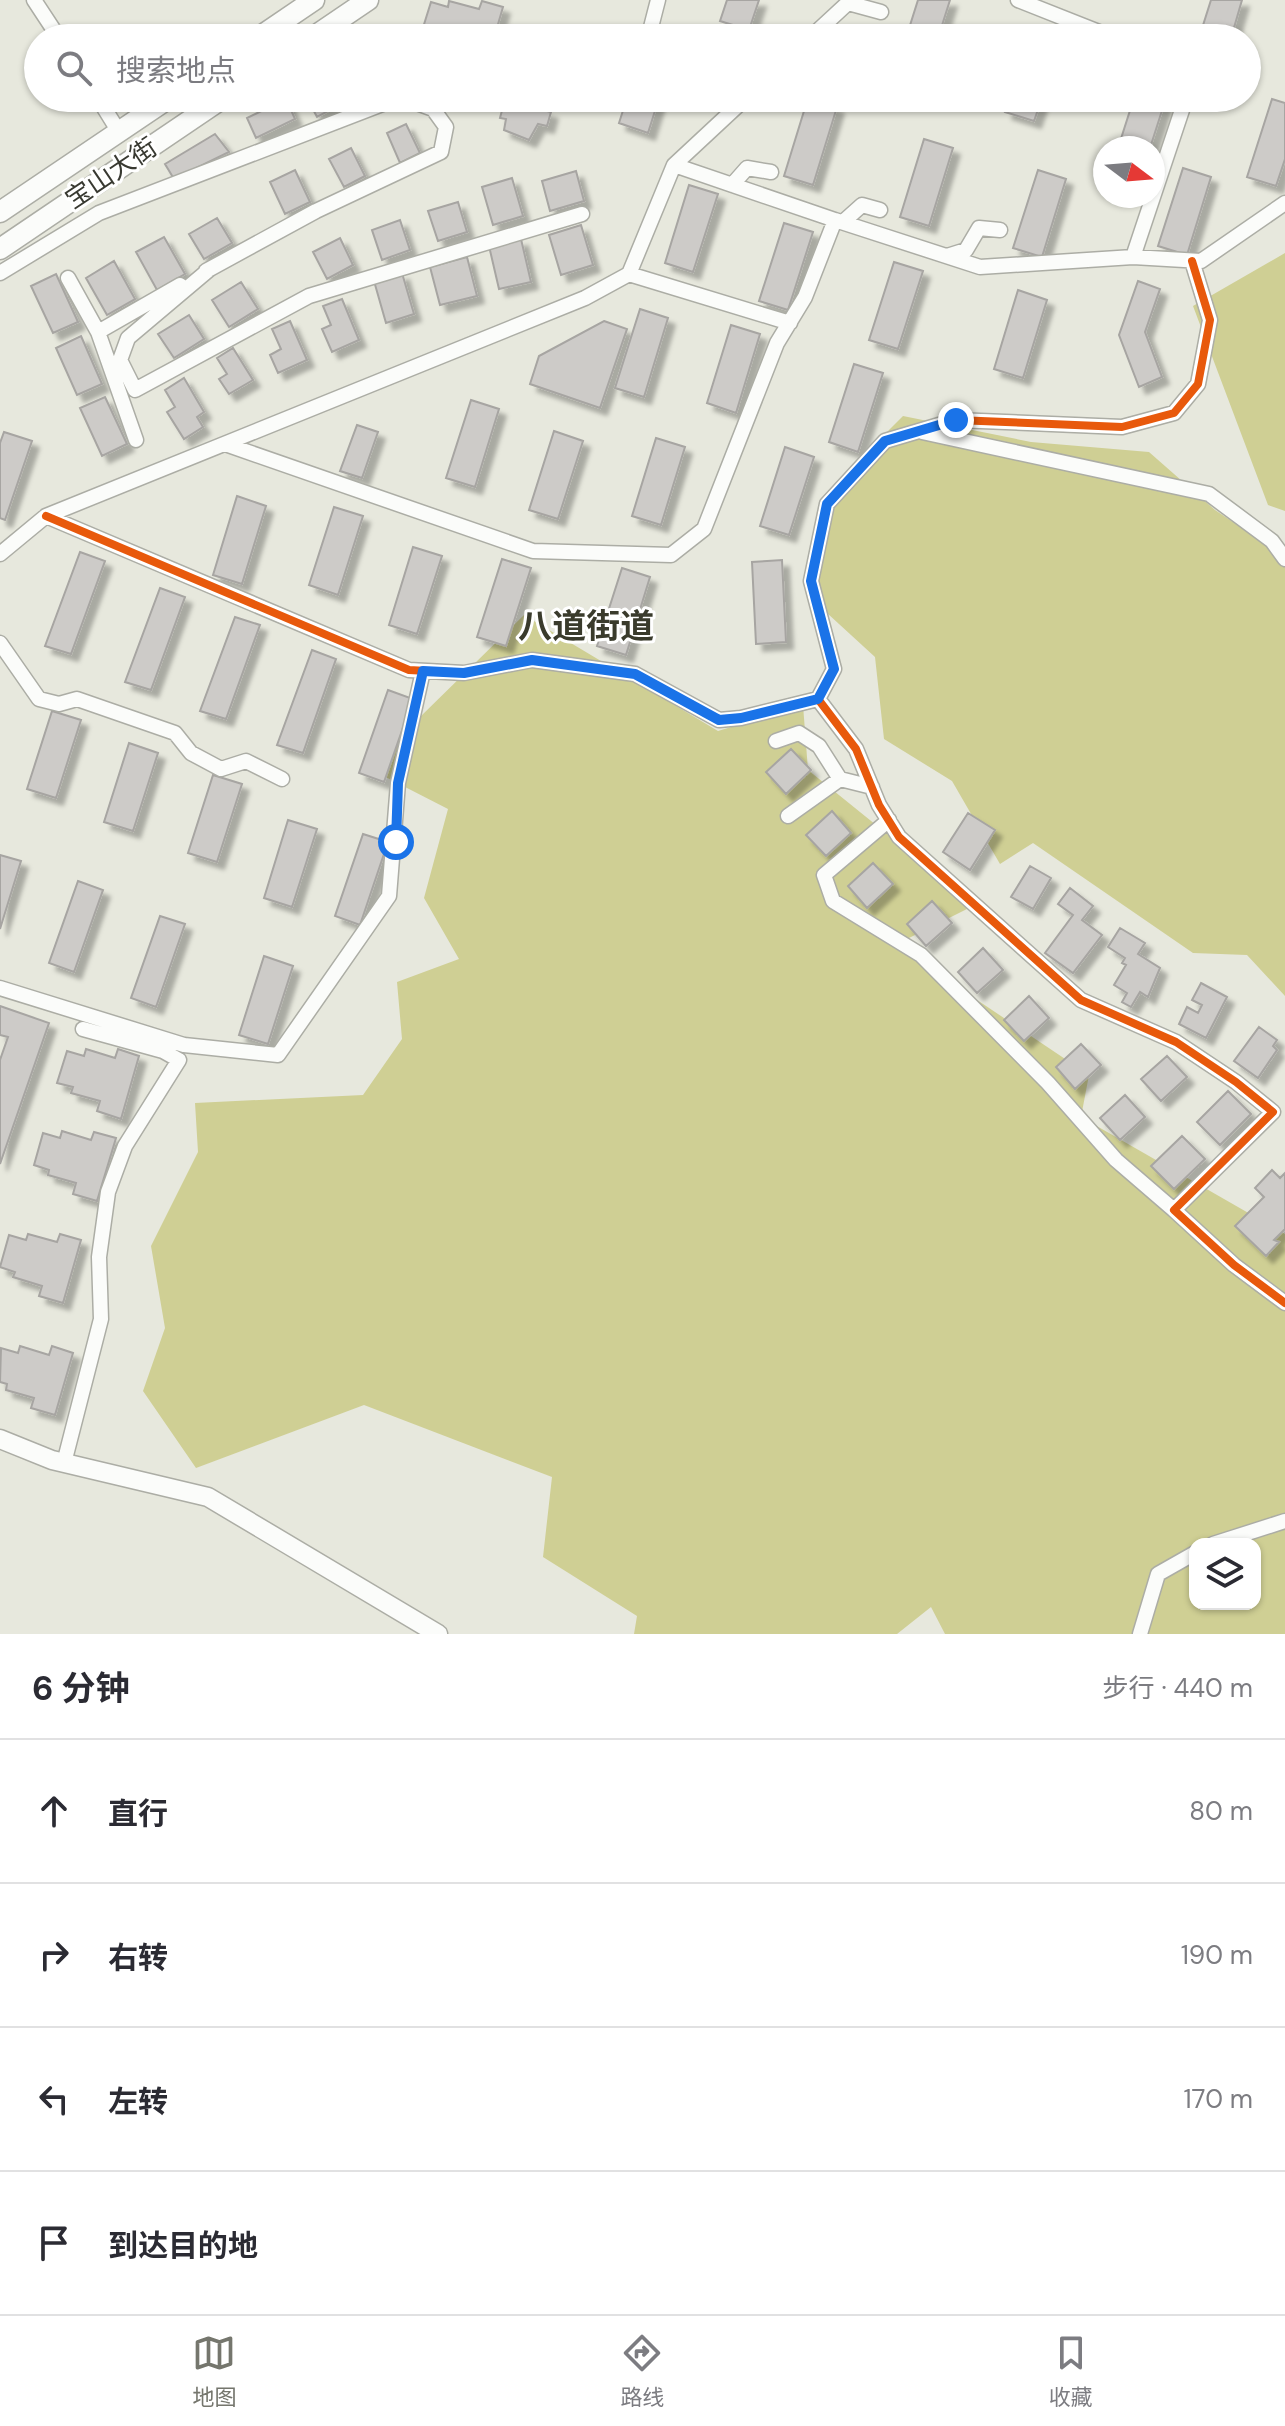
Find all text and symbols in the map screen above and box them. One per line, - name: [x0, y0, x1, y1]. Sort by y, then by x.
- search box: [24, 24, 1261, 112]
- icon: search: [52, 46, 96, 90]
- text: 搜索地点: [116, 51, 236, 90]
- street label: 宝山大街: [58, 130, 164, 216]
- north arrow: [1093, 136, 1165, 208]
- route end: [938, 402, 974, 438]
- district label: 八道街道: [518, 604, 654, 649]
- route start: [378, 824, 414, 860]
- map controls: [1189, 1538, 1261, 1610]
- button: layers: [1189, 1538, 1261, 1610]
- text: 6 分钟: [32, 1666, 130, 1711]
- text: 步行 · 440 m: [1103, 1671, 1253, 1705]
- icon: ahead: [32, 1789, 76, 1833]
- text: 直行: [108, 1794, 168, 1833]
- text: 80 m: [1189, 1794, 1253, 1828]
- icon: right: [32, 1933, 76, 1977]
- text: 右转: [108, 1938, 168, 1977]
- text: 190 m: [1181, 1938, 1253, 1972]
- icon: left: [32, 2077, 76, 2121]
- text: 左转: [108, 2082, 168, 2121]
- text: 170 m: [1184, 2082, 1253, 2116]
- icon: arrive: [32, 2221, 76, 2265]
- text: 到达目的地: [108, 2226, 258, 2265]
- tab: 地图: [192, 2331, 236, 2412]
- tab: 路线: [620, 2331, 665, 2412]
- tab: 收藏: [1049, 2331, 1093, 2412]

